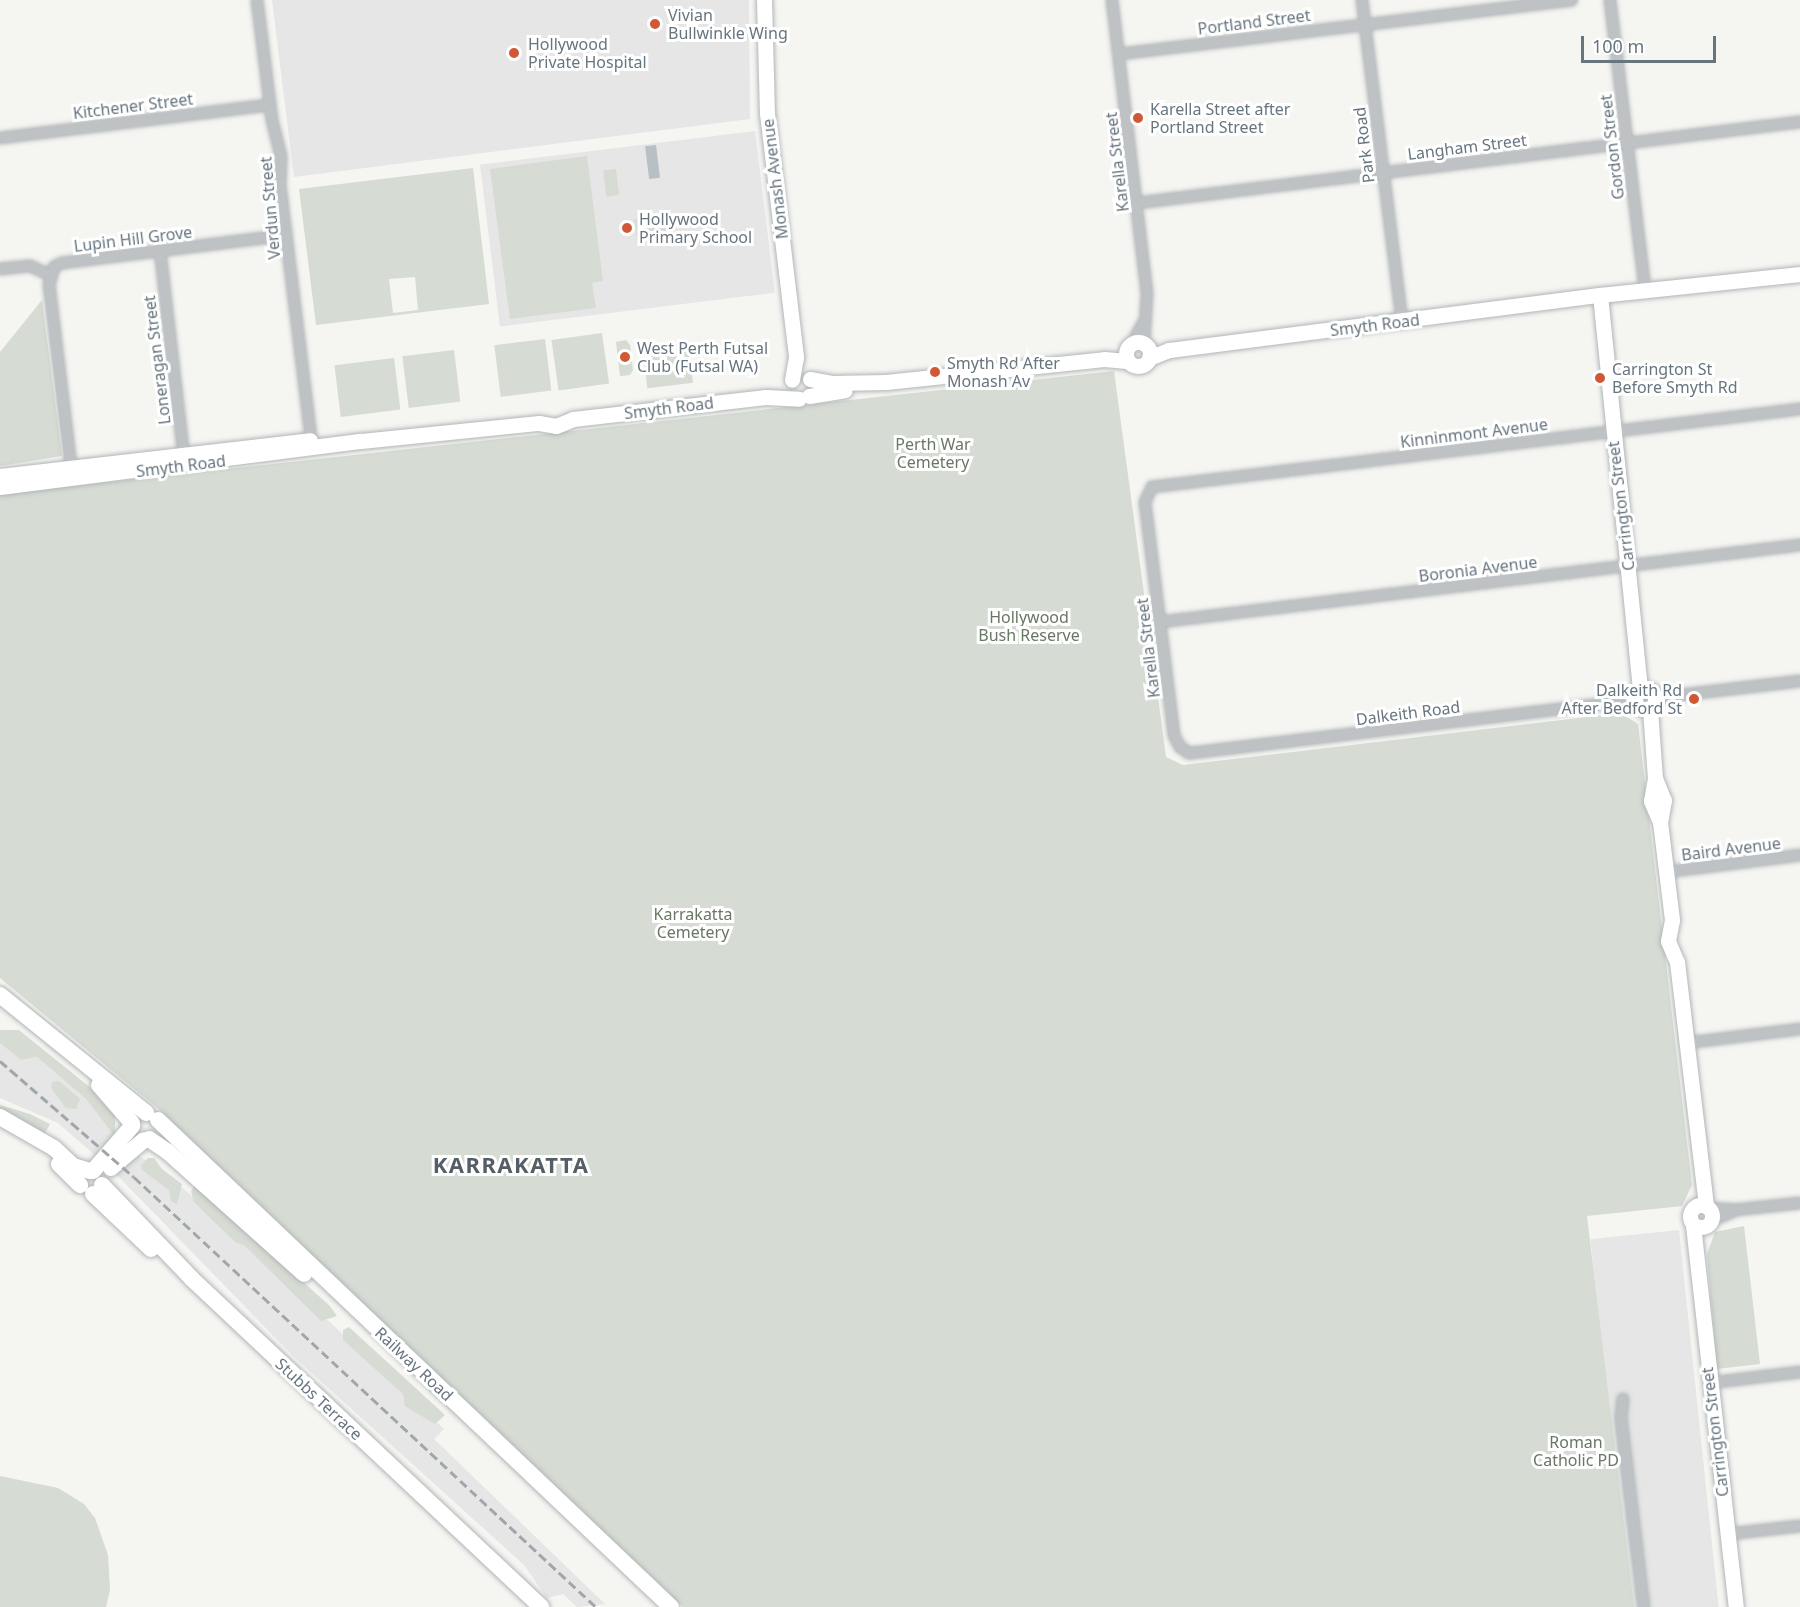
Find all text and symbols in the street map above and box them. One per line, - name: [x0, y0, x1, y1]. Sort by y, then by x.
- place label: Vivian Bullwinkle Wing: [668, 5, 788, 43]
- street label: Portland Street: [1197, 6, 1311, 38]
- marker: Vivian Bullwinkle Wing: [646, 15, 664, 33]
- scale bar: [1584, 24, 1719, 62]
- place label: Hollywood Private Hospital: [528, 34, 647, 72]
- text: 100 m: [1592, 34, 1644, 58]
- marker: Hollywood Private Hospital: [505, 44, 523, 62]
- street label: Kitchener Street: [72, 89, 194, 123]
- street label: Gordon Street: [1596, 93, 1628, 201]
- place label: Karella Street after Portland Street: [1150, 99, 1290, 137]
- street label: Park Road: [1350, 106, 1378, 184]
- street label: Karella Street: [1101, 111, 1133, 213]
- marker: Karella Street after Portland Street: [1131, 111, 1145, 125]
- street label: Monash Avenue: [758, 118, 792, 240]
- street label: Langham Street: [1406, 130, 1528, 164]
- street label: Verdun Street: [256, 156, 284, 260]
- place label: Hollywood Primary School: [639, 209, 752, 247]
- marker: Hollywood Primary School: [620, 221, 634, 235]
- street label: Lupin Hill Grove: [73, 222, 193, 256]
- street label: Loneragan Street: [140, 294, 174, 426]
- street label: Smyth Road: [1329, 310, 1421, 340]
- place label: West Perth Futsal Club (Futsal WA): [637, 338, 768, 376]
- marker: West Perth Futsal Club (Futsal WA): [618, 350, 632, 364]
- place label: Smyth Rd After Monash Av: [947, 353, 1060, 391]
- place label: Carrington St Before Smyth Rd: [1612, 359, 1738, 397]
- marker: Smyth Rd After Monash Av: [928, 365, 942, 379]
- marker: Carrington St Before Smyth Rd: [1593, 371, 1607, 385]
- street label: Smyth Road: [623, 393, 715, 423]
- street label: Kinninmont Avenue: [1399, 414, 1549, 452]
- park label: Perth War Cemetery: [895, 434, 971, 472]
- street label: Carrington Street: [1604, 440, 1638, 572]
- street label: Smyth Road: [135, 451, 227, 481]
- street label: Boronia Avenue: [1418, 552, 1538, 586]
- street label: Karella Street: [1132, 597, 1164, 699]
- park label: Hollywood Bush Reserve: [978, 607, 1080, 645]
- place label: Dalkeith Rd After Bedford St: [1561, 680, 1682, 718]
- marker: Dalkeith Rd After Bedford St: [1687, 692, 1701, 706]
- street label: Dalkeith Road: [1355, 697, 1461, 729]
- street label: Baird Avenue: [1680, 833, 1782, 865]
- park label: Karrakatta Cemetery: [654, 904, 732, 942]
- district label: KARRAKATTA: [433, 1152, 589, 1178]
- street label: Railway Road: [371, 1323, 457, 1405]
- street label: Stubbs Terrace: [272, 1354, 366, 1444]
- street label: Carrington Street: [1698, 1366, 1732, 1498]
- park label: Roman Catholic PD: [1533, 1432, 1619, 1470]

